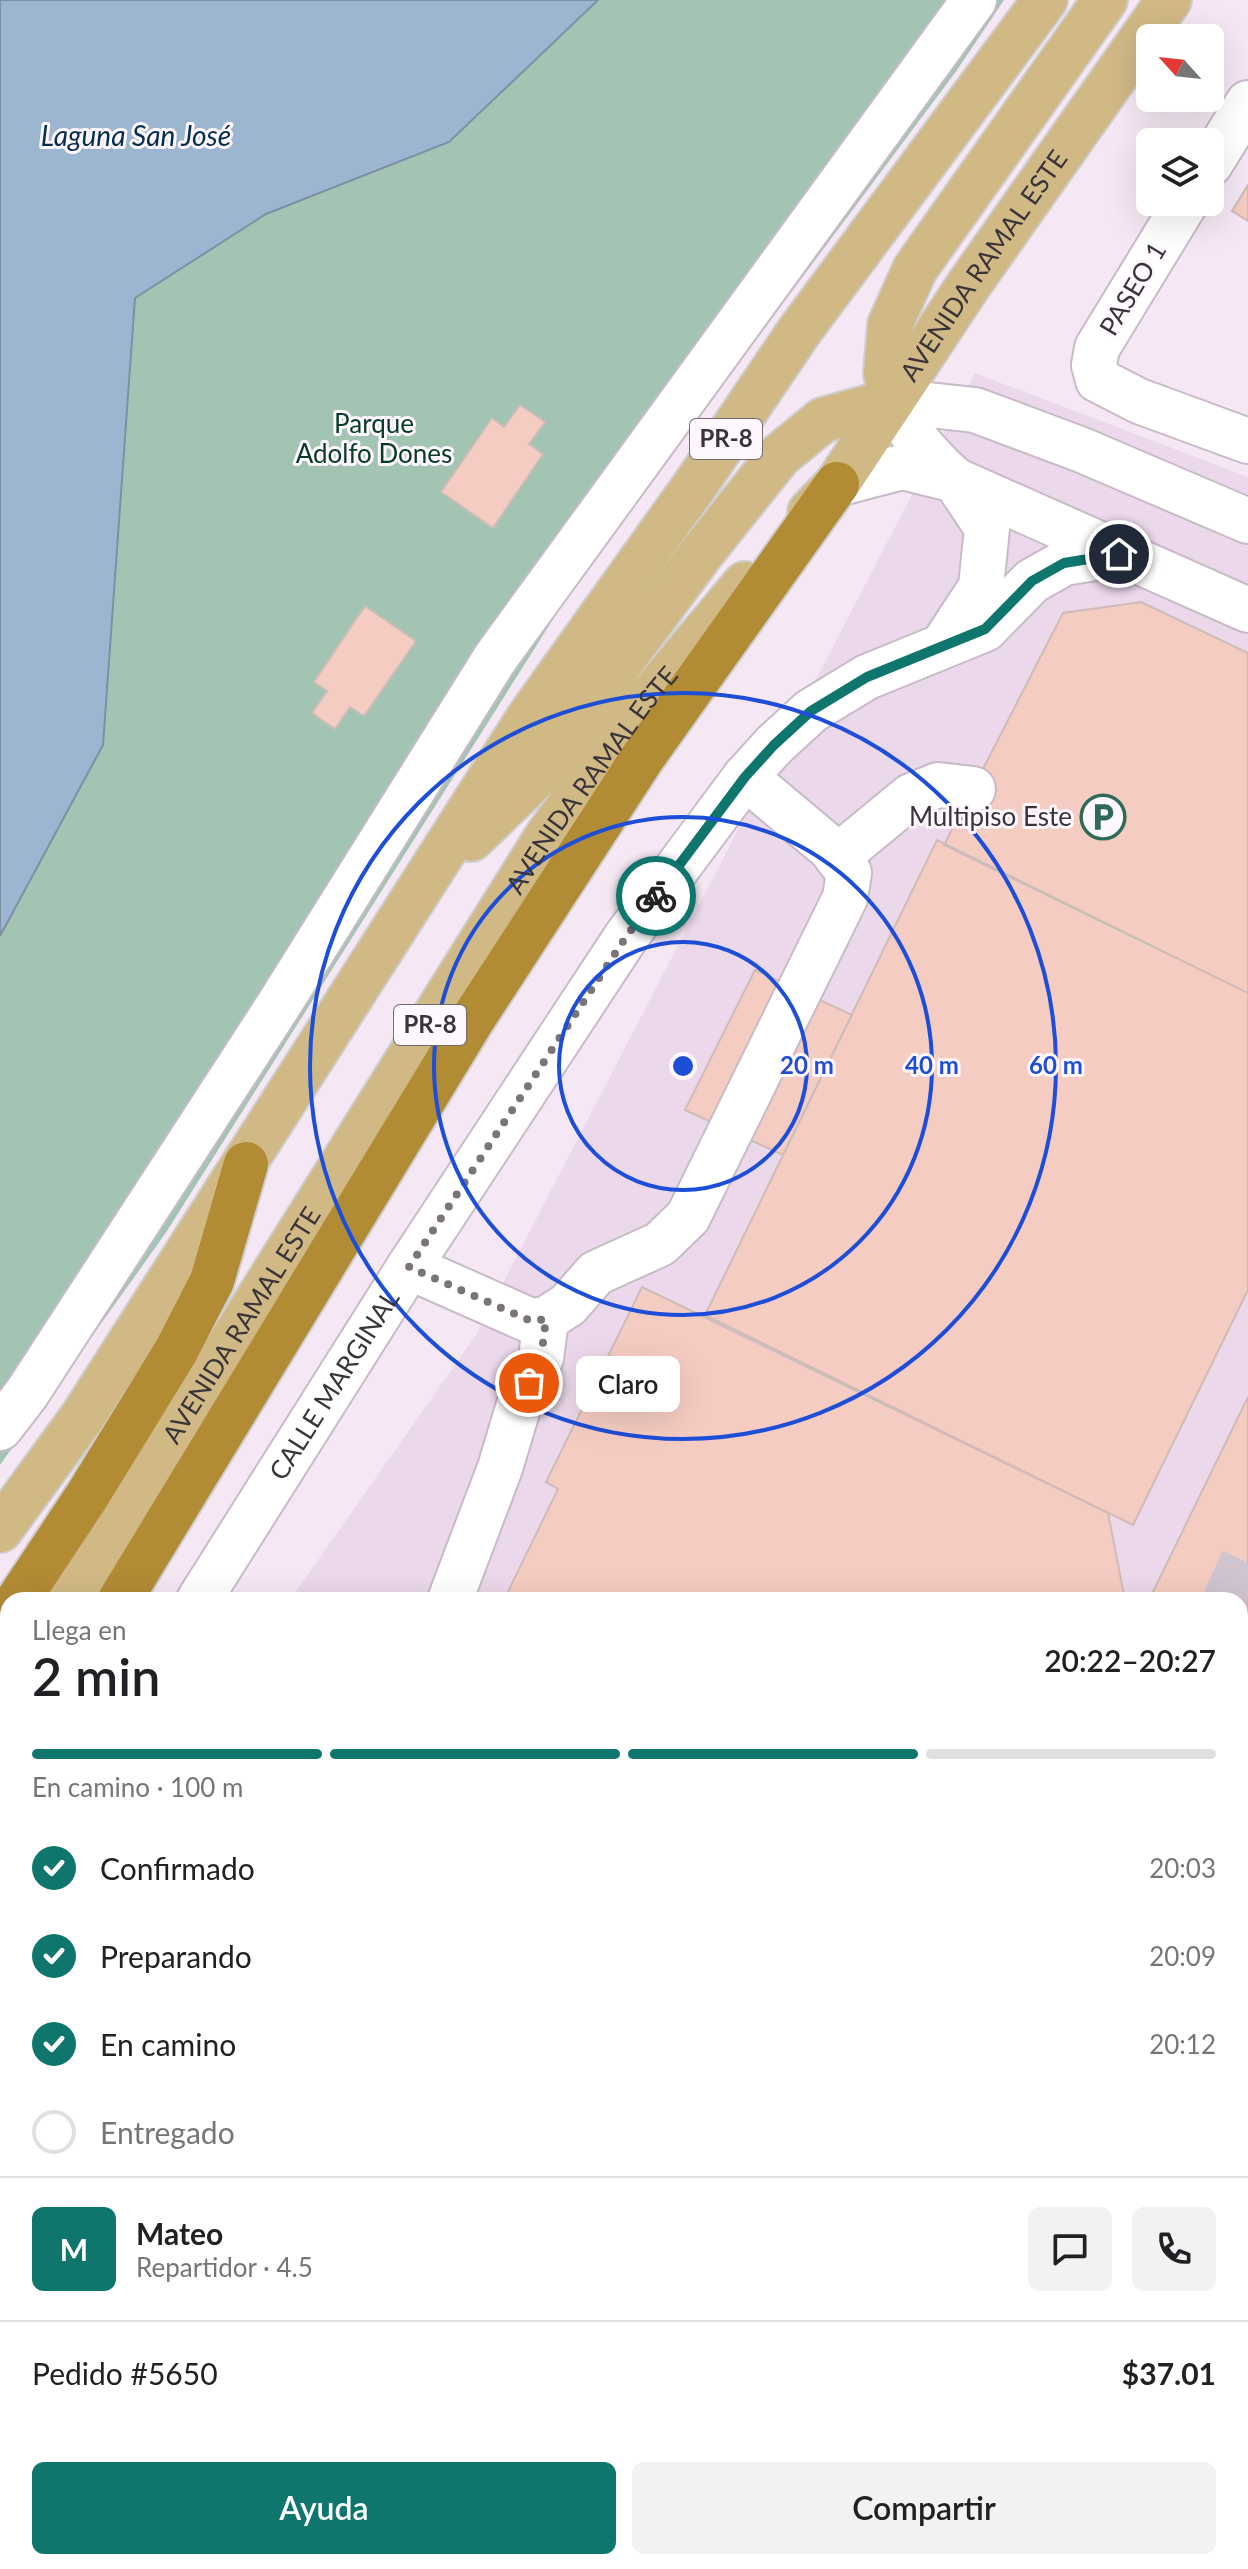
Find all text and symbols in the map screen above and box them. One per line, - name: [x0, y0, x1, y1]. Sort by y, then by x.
- north arrow: [1136, 24, 1224, 112]
- map controls: [1136, 24, 1224, 216]
- water label: Laguna San José: [41, 118, 231, 152]
- button: layers: [1136, 128, 1224, 216]
- street label: AVENIDA RAMAL ESTE: [893, 143, 1074, 387]
- street label: PASEO 1: [1092, 236, 1172, 341]
- park label: Parque Adolfo Dones: [296, 407, 452, 469]
- road number: PR-8: [690, 419, 762, 459]
- pin: [1085, 520, 1153, 588]
- icon: home: [1097, 532, 1141, 576]
- street label: AVENIDA RAMAL ESTE: [498, 659, 684, 899]
- parking icon: Multipiso Este: [1079, 793, 1127, 841]
- place label: Multipiso Este: [909, 800, 1072, 832]
- courier: [616, 856, 696, 936]
- icon: bike: [634, 874, 678, 918]
- road number: PR-8: [394, 1005, 466, 1045]
- text: 20 m: [780, 1050, 834, 1079]
- text: 40 m: [905, 1050, 959, 1079]
- text: 60 m: [1029, 1050, 1083, 1079]
- centre of rings: [669, 1052, 697, 1080]
- street label: AVENIDA RAMAL ESTE: [155, 1200, 327, 1449]
- street label: CALLE MARGINAL: [262, 1284, 405, 1486]
- pin: [495, 1349, 563, 1417]
- callout: Claro: [577, 1355, 681, 1411]
- icon: bag: [507, 1361, 551, 1405]
- text: Claro: [598, 1368, 658, 1400]
- text: Llega en: [32, 1614, 127, 1646]
- text: 20:22–20:27: [1044, 1642, 1216, 1678]
- text: 2 min: [32, 1645, 160, 1707]
- text: En camino · 100 m: [32, 1771, 243, 1803]
- icon: check: [32, 1846, 76, 1890]
- text: Confirmado: [100, 1850, 255, 1886]
- text: 20:03: [1149, 1852, 1216, 1884]
- icon: check: [32, 1934, 76, 1978]
- text: Preparando: [100, 1938, 252, 1974]
- text: 20:09: [1149, 1940, 1216, 1972]
- icon: check: [32, 2022, 76, 2066]
- text: En camino: [100, 2026, 236, 2062]
- text: 20:12: [1149, 2028, 1216, 2060]
- text: Entregado: [100, 2114, 235, 2150]
- button: chat: [1028, 2207, 1112, 2291]
- button: phone: [1132, 2207, 1216, 2291]
- text: Mateo: [136, 2215, 223, 2251]
- text: M: [60, 2231, 88, 2267]
- text: Repartidor · 4.5: [136, 2251, 313, 2283]
- text: Pedido #5650: [32, 2355, 218, 2391]
- text: $37.01: [1122, 2355, 1216, 2391]
- button: Ayuda: [32, 2462, 616, 2554]
- button: Compartir: [632, 2462, 1216, 2554]

